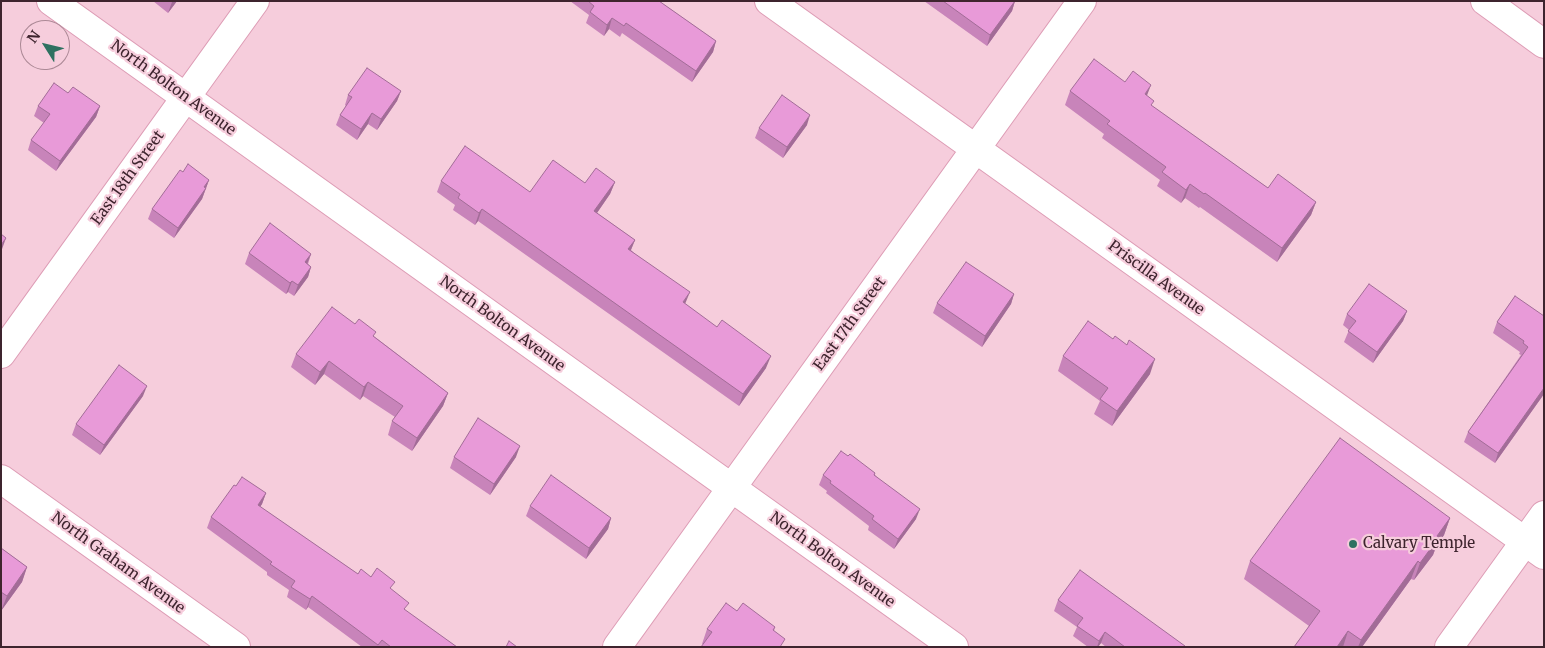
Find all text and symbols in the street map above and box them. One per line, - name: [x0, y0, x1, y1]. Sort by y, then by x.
- north arrow: [20, 20, 70, 70]
- text: N: [23, 27, 44, 47]
- street label: North Bolton Avenue: [107, 37, 239, 139]
- street label: East 18th Street: [88, 127, 168, 229]
- street label: Priscilla Avenue: [1104, 237, 1208, 319]
- street label: North Bolton Avenue: [436, 273, 568, 375]
- street label: East 17th Street: [810, 274, 890, 374]
- street label: North Graham Avenue: [48, 509, 188, 617]
- street label: North Bolton Avenue: [766, 509, 898, 611]
- place label: Calvary Temple: [1363, 535, 1475, 553]
- marker: Calvary Temple: [1347, 538, 1359, 550]

